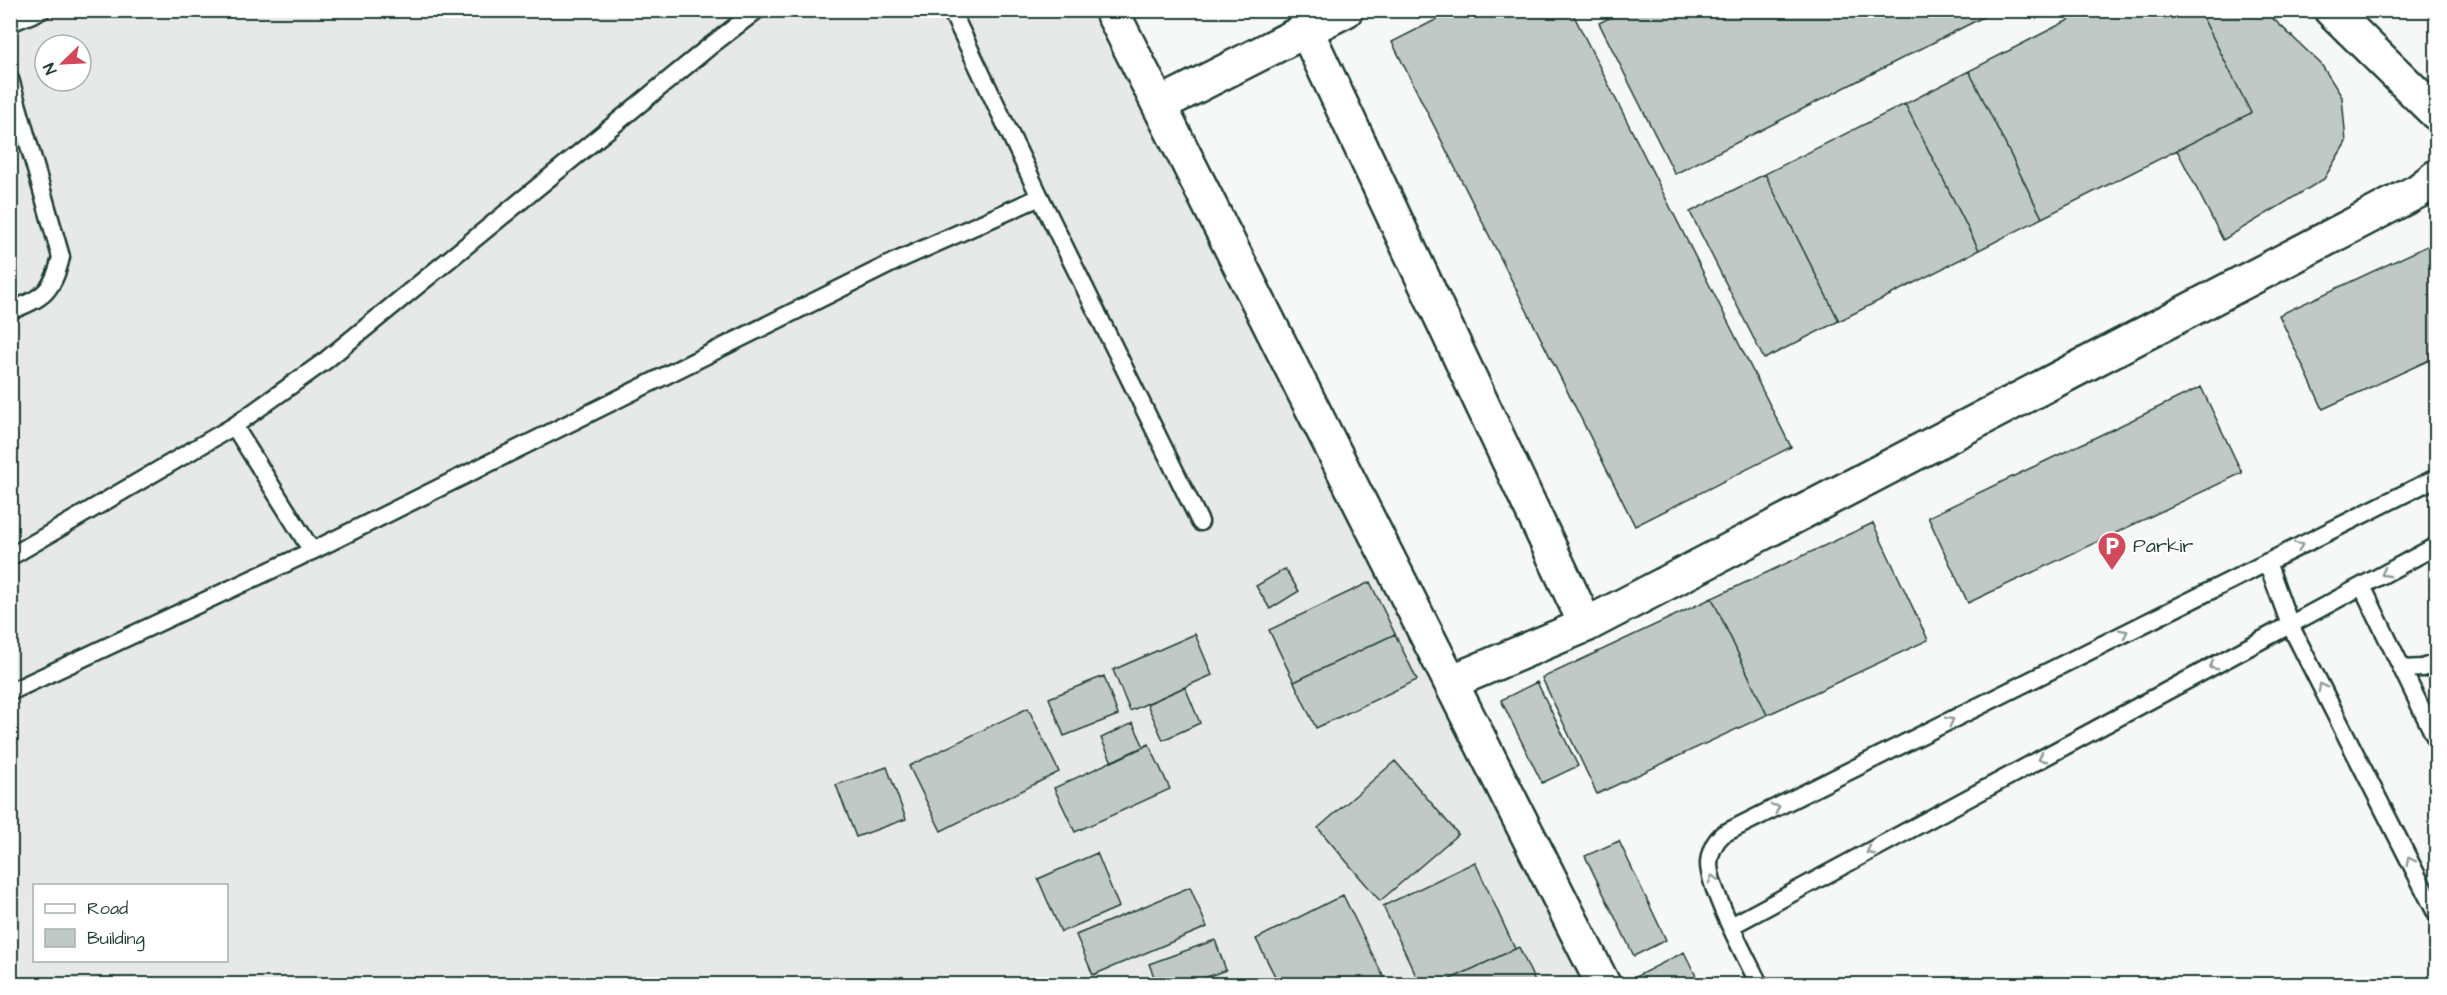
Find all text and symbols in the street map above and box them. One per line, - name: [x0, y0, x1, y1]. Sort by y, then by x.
- north arrow: [33, 33, 93, 93]
- text: N: [38, 60, 62, 78]
- parking icon: Parkir: [2096, 530, 2128, 572]
- place label: Parkir: [2133, 532, 2193, 560]
- one-way arrow: [2292, 542, 2303, 553]
- one-way arrow: [2381, 566, 2391, 577]
- one-way arrow: [2118, 629, 2129, 641]
- one-way arrow: [2209, 659, 2220, 670]
- one-way arrow: [2317, 682, 2329, 693]
- one-way arrow: [1944, 716, 1955, 728]
- one-way arrow: [2037, 751, 2048, 762]
- one-way arrow: [1769, 804, 1780, 815]
- one-way arrow: [1866, 844, 1876, 855]
- one-way arrow: [2406, 857, 2417, 867]
- one-way arrow: [1708, 874, 1720, 885]
- legend: [33, 884, 228, 962]
- text: Road: [87, 896, 128, 921]
- text: Building: [87, 926, 145, 952]

